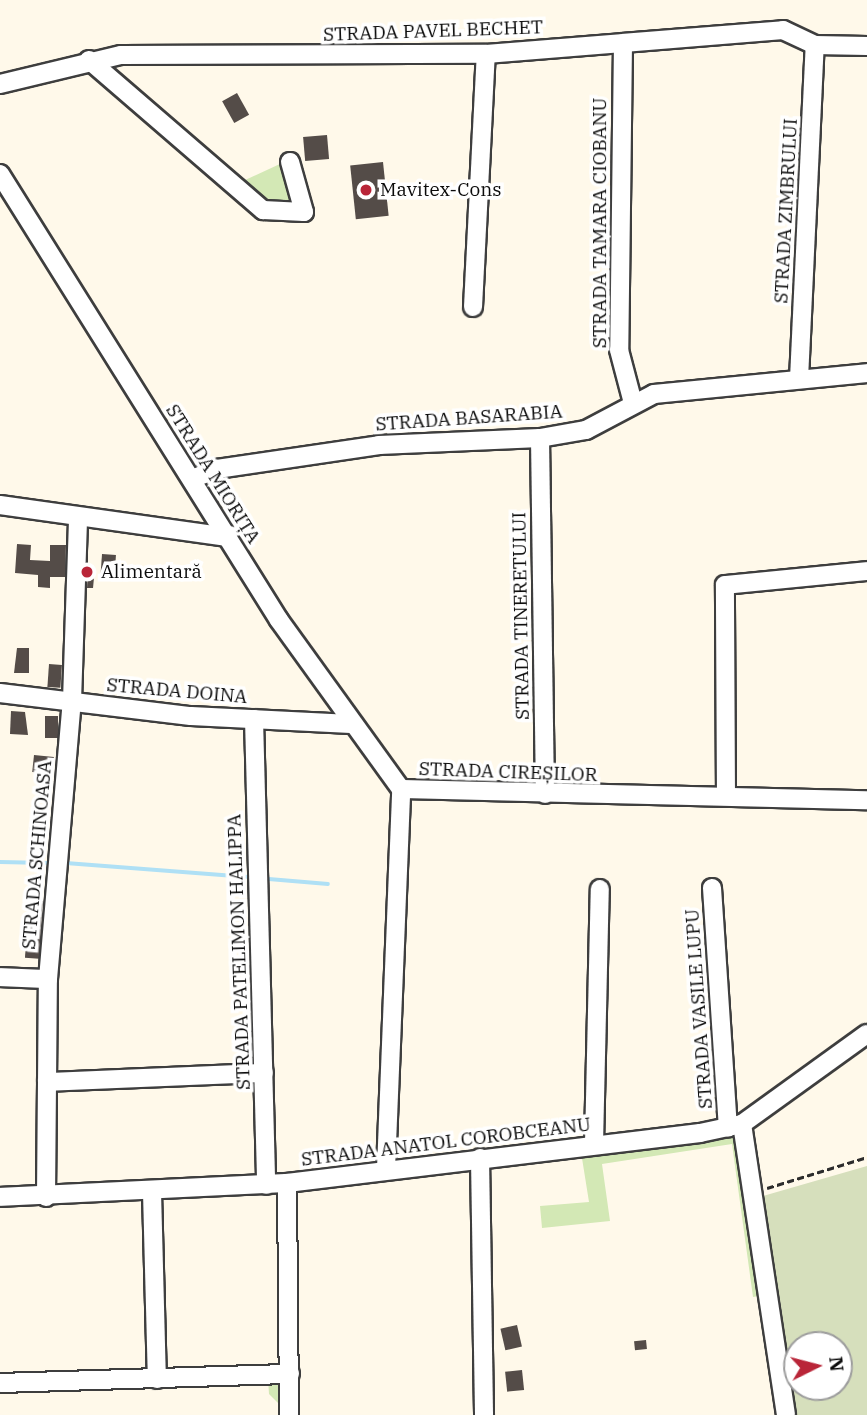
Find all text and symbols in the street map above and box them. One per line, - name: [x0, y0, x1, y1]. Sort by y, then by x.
- street label: STRADA PAVEL BECHET: [323, 16, 543, 46]
- street label: STRADA TAMARA CIOBANU: [589, 98, 611, 348]
- street label: STRADA ZIMBRULUI: [770, 118, 802, 304]
- place label: Mavitex-Cons: [380, 179, 502, 201]
- marker: Mavitex-Cons: [358, 182, 374, 198]
- street label: STRADA MIORIȚA: [161, 400, 265, 548]
- street label: STRADA BASARABIA: [375, 400, 563, 436]
- street label: STRADA TINERETULUI: [508, 512, 534, 720]
- place label: Alimentară: [101, 561, 202, 583]
- marker: Alimentară: [79, 564, 95, 580]
- street label: STRADA DOINA: [106, 673, 248, 709]
- street label: STRADA CIREȘILOR: [418, 757, 598, 787]
- street label: STRADA SCHINOASA: [17, 760, 57, 950]
- street label: STRADA PATELIMON HALIPPA: [223, 814, 255, 1090]
- street label: STRADA VASILE LUPU: [681, 908, 717, 1110]
- street label: STRADA ANATOL COROBCEANU: [300, 1113, 592, 1171]
- north arrow: [783, 1331, 853, 1401]
- text: N: [824, 1355, 850, 1373]

